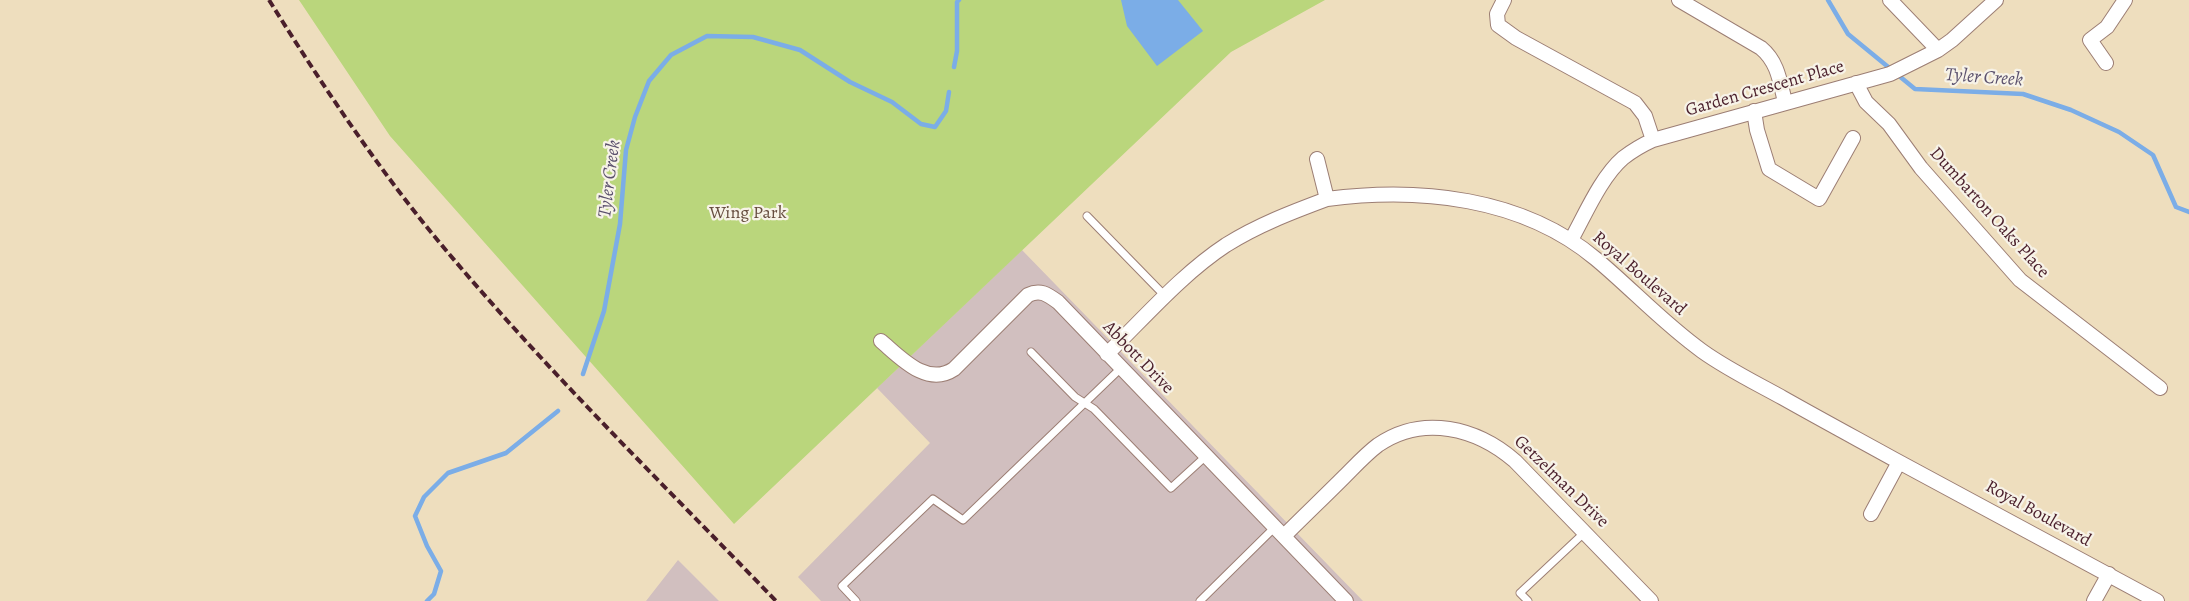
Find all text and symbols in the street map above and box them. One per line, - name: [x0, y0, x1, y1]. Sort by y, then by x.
- street label: Garden Crescent Place: [1683, 56, 1847, 122]
- water label: Tyler Creek: [1944, 64, 2024, 92]
- water label: Tyler Creek: [594, 139, 626, 219]
- street label: Dumbarton Oaks Place: [1924, 143, 2054, 283]
- park label: Wing Park: [709, 203, 787, 225]
- street label: Royal Boulevard: [1588, 227, 1690, 321]
- street label: Abbott Drive: [1098, 317, 1178, 399]
- street label: Getzelman Drive: [1509, 431, 1613, 533]
- street label: Royal Boulevard: [1981, 476, 2095, 552]

